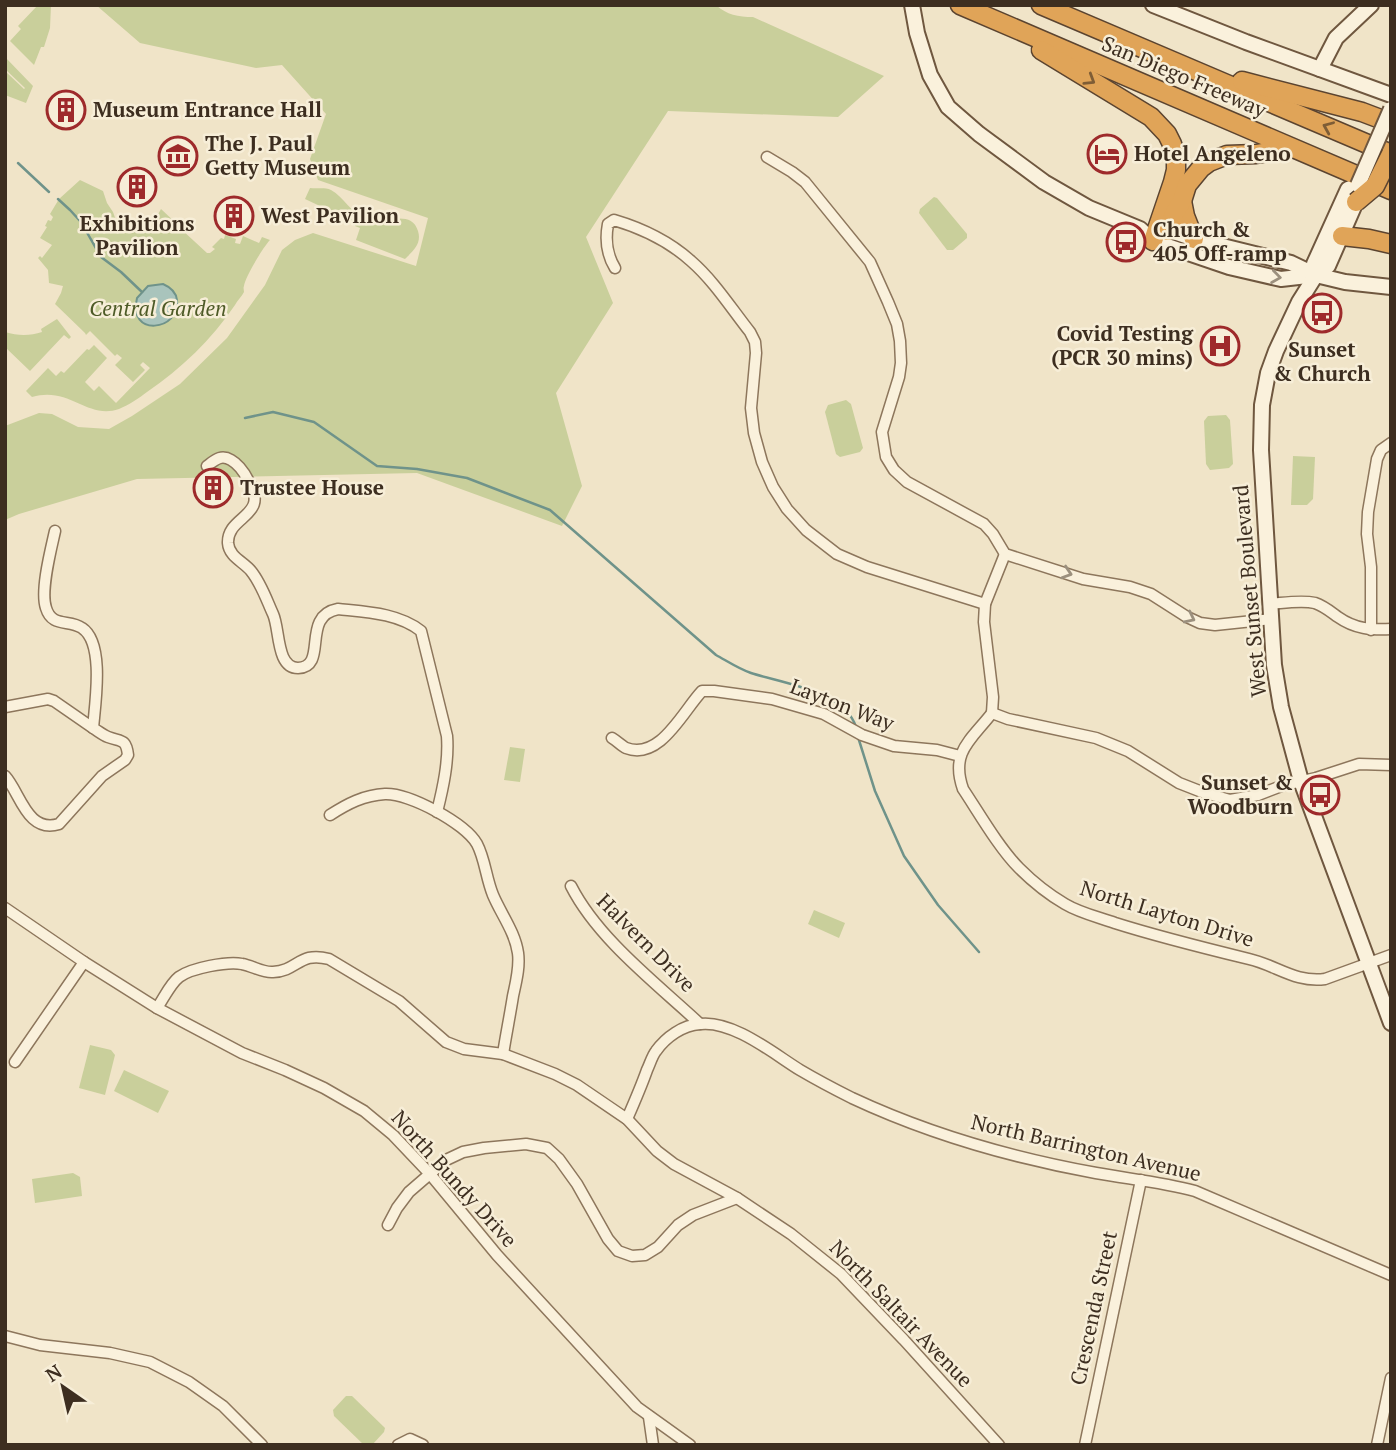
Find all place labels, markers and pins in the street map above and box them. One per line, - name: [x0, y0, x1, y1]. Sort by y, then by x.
- building icon: Museum Entrance Hall: [45, 89, 87, 131]
- place label: Museum Entrance Hall: [93, 95, 322, 123]
- place label: The J. Paul Getty Museum: [205, 129, 351, 181]
- hotel icon: Hotel Angeleno: [1086, 133, 1128, 175]
- museum icon: The J. Paul Getty Museum: [157, 135, 199, 177]
- place label: Hotel Angeleno: [1134, 139, 1291, 167]
- building icon: Exhibitions Pavilion: [116, 166, 158, 208]
- building icon: West Pavilion: [213, 195, 255, 237]
- place label: West Pavilion: [261, 201, 400, 229]
- place label: Exhibitions Pavilion: [79, 209, 195, 261]
- place label: Church & 405 Off-ramp: [1153, 215, 1287, 267]
- bus stop icon: Church & 405 Off-ramp: [1105, 221, 1147, 263]
- bus stop icon: Sunset & Church: [1301, 292, 1343, 334]
- place label: Covid Testing (PCR 30 mins): [1051, 319, 1194, 371]
- hospital icon: Covid Testing (PCR 30 mins): [1199, 325, 1241, 367]
- place label: Sunset & Church: [1273, 335, 1371, 387]
- building icon: Trustee House: [192, 467, 234, 509]
- place label: Trustee House: [240, 473, 384, 501]
- place label: Sunset & Woodburn: [1187, 768, 1293, 820]
- bus stop icon: Sunset & Woodburn: [1299, 774, 1341, 816]

